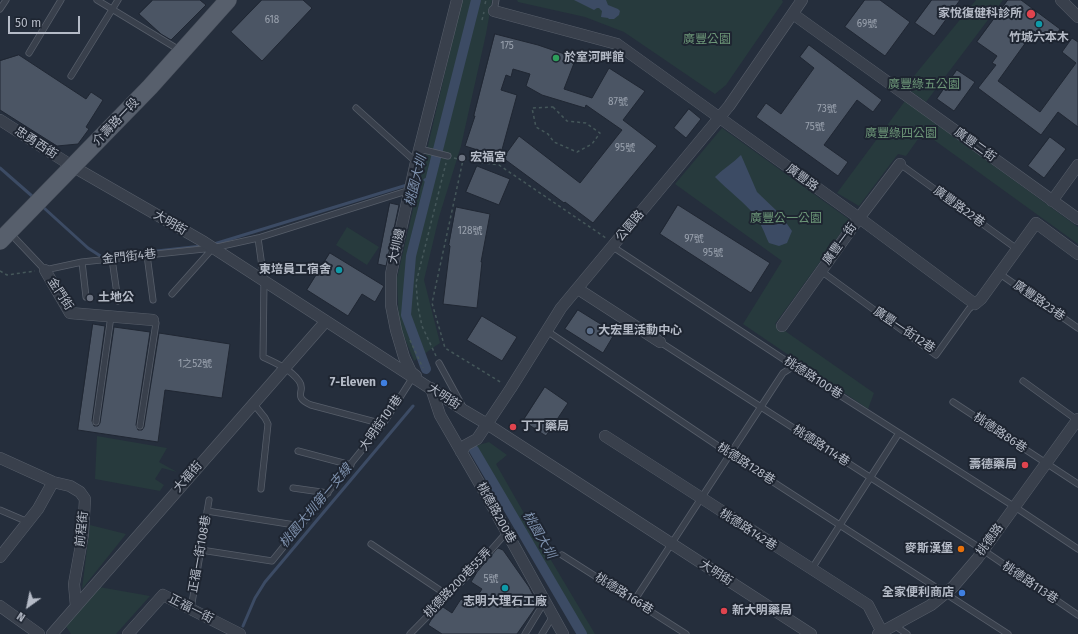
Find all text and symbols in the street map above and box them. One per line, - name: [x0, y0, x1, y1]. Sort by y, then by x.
- place label: 家悅復健科診所: [938, 7, 1022, 21]
- scale bar: [10, 8, 82, 34]
- marker: 家悅復健科診所: [1025, 8, 1037, 20]
- house number: 618: [265, 14, 279, 26]
- text: 50 m: [15, 16, 41, 30]
- house number: 69號: [857, 18, 877, 30]
- marker: 竹城六本木: [1034, 19, 1044, 29]
- place label: 竹城六本木: [1009, 31, 1069, 45]
- park label: 廣豐公園: [683, 33, 731, 47]
- house number: 175: [500, 40, 514, 52]
- place label: 於室河畔館: [564, 51, 624, 65]
- marker: 於室河畔館: [551, 53, 561, 63]
- park label: 廣豐綠五公園: [888, 78, 960, 92]
- street label: 介壽路一段: [90, 95, 142, 149]
- house number: 87號: [608, 96, 628, 108]
- house number: 73號: [817, 103, 837, 115]
- house number: 75號: [805, 121, 825, 133]
- street label: 忠勇西街: [12, 124, 60, 162]
- street label: 廣豐二街: [951, 125, 999, 165]
- park label: 廣豐綠四公園: [865, 127, 937, 141]
- house number: 95號: [615, 142, 635, 154]
- place label: 宏福宮: [470, 151, 506, 165]
- marker: 宏福宮: [457, 153, 467, 163]
- water label: 桃園大圳: [402, 154, 430, 208]
- street label: 廣豐路: [783, 162, 821, 194]
- street label: 廣豐路22巷: [931, 184, 987, 230]
- street label: 大明街: [151, 208, 189, 238]
- street label: 公園路: [613, 208, 647, 244]
- park label: 廣豐公一公園: [750, 212, 822, 226]
- street label: 廣豐一街: [820, 220, 860, 268]
- house number: 128號: [458, 225, 482, 237]
- street label: 大圳邊: [386, 227, 408, 265]
- house number: 97號: [684, 233, 704, 245]
- street label: 金門街4巷: [101, 247, 157, 267]
- house number: 95號: [703, 247, 723, 259]
- place label: 東培員工宿舍: [259, 263, 331, 277]
- marker: 東培員工宿舍: [334, 265, 344, 275]
- street label: 金門街: [44, 275, 76, 313]
- street label: 廣豐路23巷: [1010, 278, 1068, 324]
- place label: 土地公: [98, 291, 134, 305]
- marker: 土地公: [85, 293, 95, 303]
- street label: 廣豐一街12巷: [870, 304, 938, 356]
- place label: 大宏里活動中心: [598, 324, 682, 338]
- marker: 大宏里活動中心: [585, 326, 595, 336]
- street label: 桃德路100巷: [781, 354, 845, 402]
- house number: 1之52號: [178, 358, 212, 370]
- place label: 7-Eleven: [330, 376, 376, 390]
- marker: 7-Eleven: [379, 378, 389, 388]
- street label: 大明街: [425, 381, 463, 413]
- street label: 大明街101巷: [357, 392, 405, 454]
- street label: 桃德路86巷: [971, 410, 1029, 456]
- place label: 丁丁藥局: [521, 420, 569, 434]
- marker: 丁丁藥局: [508, 422, 518, 432]
- street label: 桃德路114巷: [790, 422, 852, 470]
- street label: 桃德路128巷: [715, 440, 777, 488]
- place label: 壽德藥局: [969, 458, 1017, 472]
- street label: 大福街: [171, 459, 205, 495]
- marker: 壽德藥局: [1020, 460, 1030, 470]
- water label: 桃園大圳第一支線: [277, 461, 355, 551]
- street label: 桃德路200巷: [473, 480, 519, 546]
- street label: 桃德路142巷: [717, 506, 779, 554]
- water label: 桃園大圳: [519, 509, 559, 561]
- street label: 前程街: [73, 510, 91, 548]
- street label: 正福一街108巷: [186, 514, 214, 594]
- street label: 桃德路: [974, 521, 1006, 559]
- place label: 麥斯漢堡: [905, 542, 953, 556]
- marker: 麥斯漢堡: [956, 544, 966, 554]
- street label: 桃德路200巷55弄: [421, 545, 495, 621]
- street label: 大明街: [697, 557, 735, 589]
- street label: 桃德路113巷: [999, 559, 1061, 607]
- street label: 桃德路166巷: [592, 570, 656, 618]
- house number: 5號: [483, 573, 499, 585]
- marker: 志明大理石工廠: [500, 583, 510, 593]
- north arrow: [8, 586, 48, 626]
- place label: 全家便利商店: [882, 586, 954, 600]
- marker: 全家便利商店: [957, 588, 967, 598]
- street label: 正福一街: [166, 592, 216, 626]
- place label: 志明大理石工廠: [463, 595, 547, 609]
- place label: 新大明藥局: [732, 604, 792, 618]
- marker: 新大明藥局: [719, 606, 729, 616]
- text: N: [15, 609, 28, 624]

